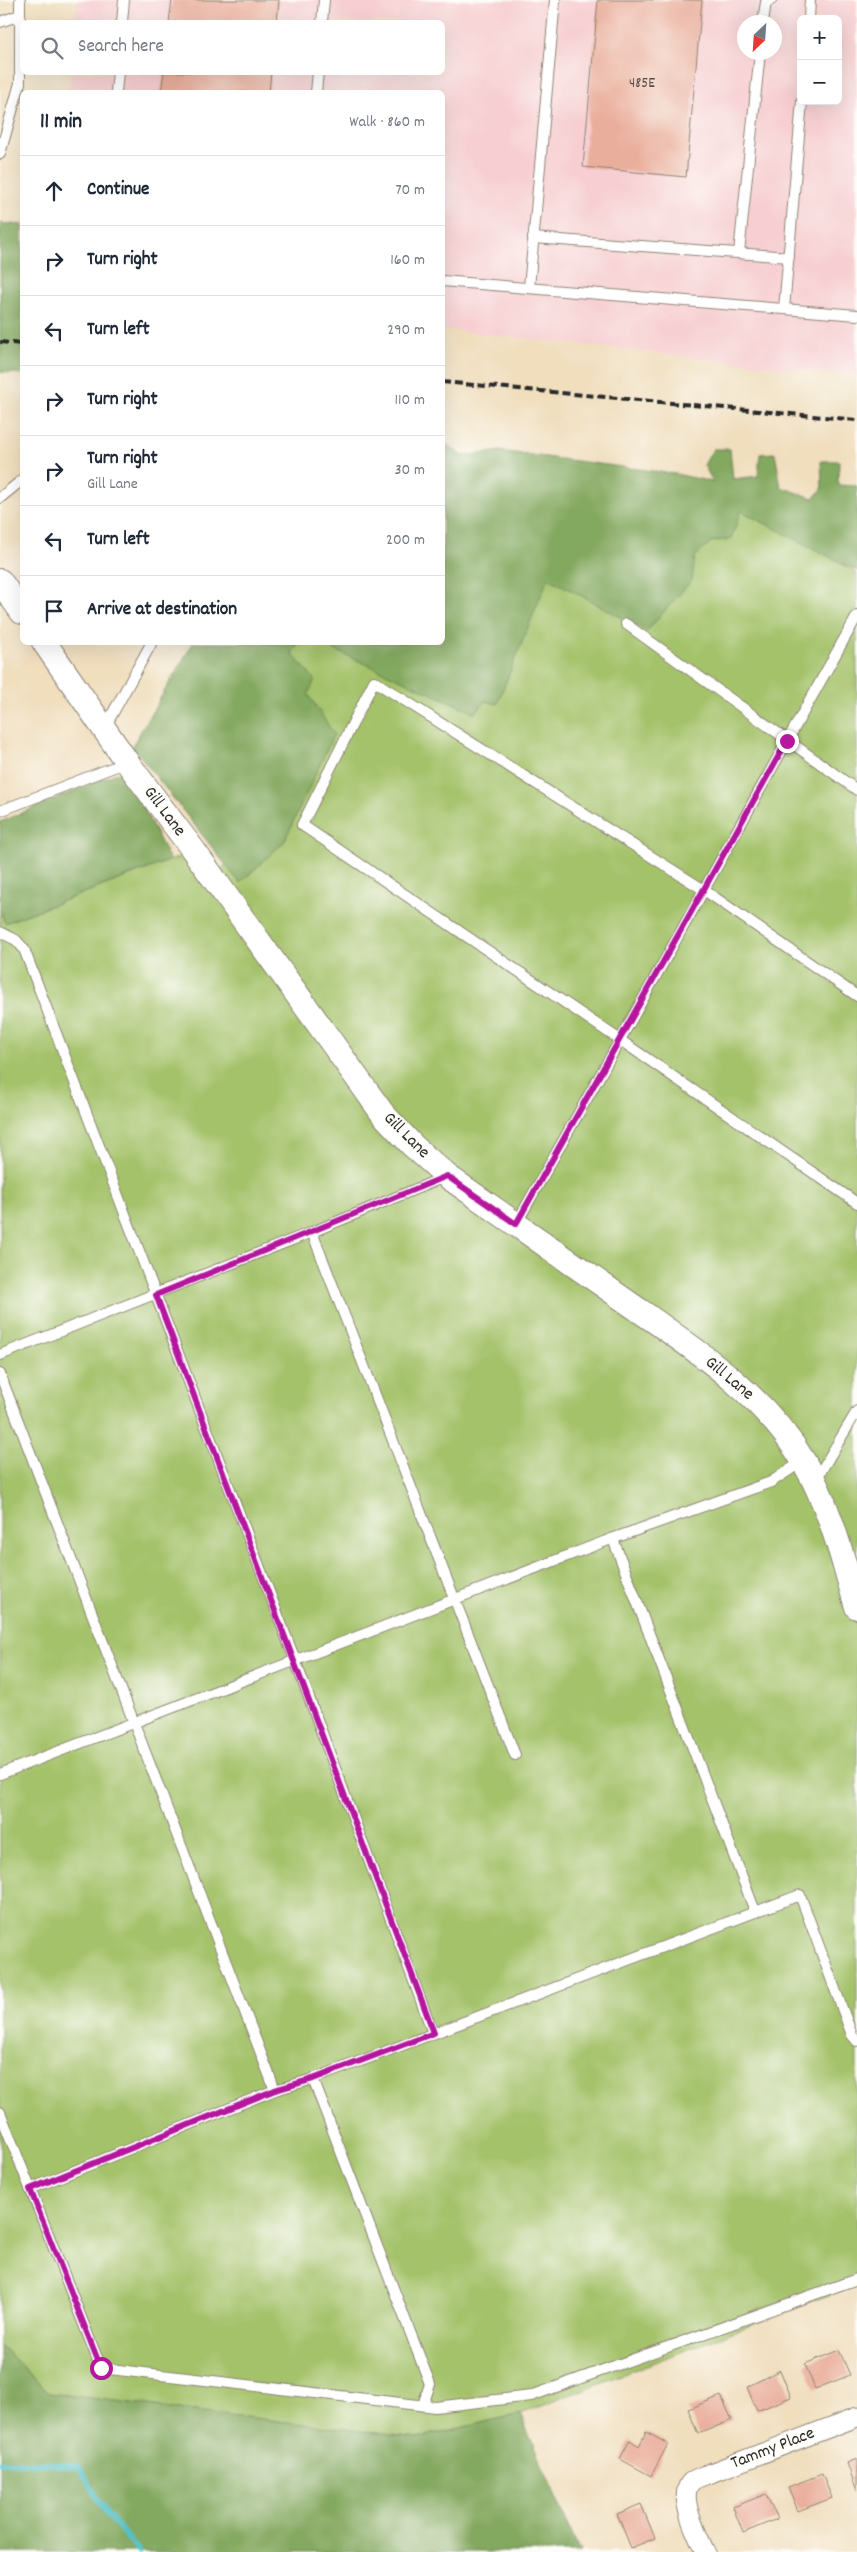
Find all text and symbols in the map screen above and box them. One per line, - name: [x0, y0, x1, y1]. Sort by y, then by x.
- north arrow: [737, 15, 782, 60]
- map controls: [797, 15, 842, 105]
- button: +: [797, 15, 842, 60]
- search box: [20, 20, 445, 75]
- icon: search: [38, 34, 66, 62]
- text: Search here: [78, 34, 164, 61]
- button: −: [797, 60, 842, 105]
- house number: 485E: [629, 73, 655, 95]
- text: 11 min: [40, 108, 82, 138]
- text: Walk · 860 m: [349, 111, 425, 134]
- icon: ahead: [40, 177, 68, 205]
- text: Continue: [87, 177, 149, 204]
- text: 70 m: [395, 179, 425, 202]
- icon: right: [40, 247, 68, 275]
- text: Turn right: [87, 247, 158, 274]
- text: 160 m: [390, 249, 425, 272]
- icon: left: [40, 317, 68, 345]
- text: Turn left: [87, 317, 150, 344]
- text: 290 m: [387, 319, 425, 342]
- icon: right: [40, 387, 68, 415]
- text: Turn right: [87, 387, 158, 414]
- text: 110 m: [395, 389, 425, 412]
- text: Turn right: [87, 446, 158, 473]
- icon: right: [40, 457, 68, 485]
- text: 30 m: [395, 459, 425, 482]
- text: Gill Lane: [87, 473, 138, 496]
- icon: left: [40, 527, 68, 555]
- text: Turn left: [87, 527, 150, 554]
- text: 200 m: [386, 529, 425, 552]
- icon: arrive: [40, 597, 68, 625]
- text: Arrive at destination: [87, 597, 237, 624]
- route end: [776, 730, 799, 753]
- street label: Gill Lane: [137, 782, 191, 842]
- street label: Gill Lane: [377, 1107, 435, 1165]
- street label: Gill Lane: [699, 1351, 759, 1407]
- route start: [90, 2357, 113, 2380]
- street label: Tammy Place: [728, 2422, 819, 2476]

